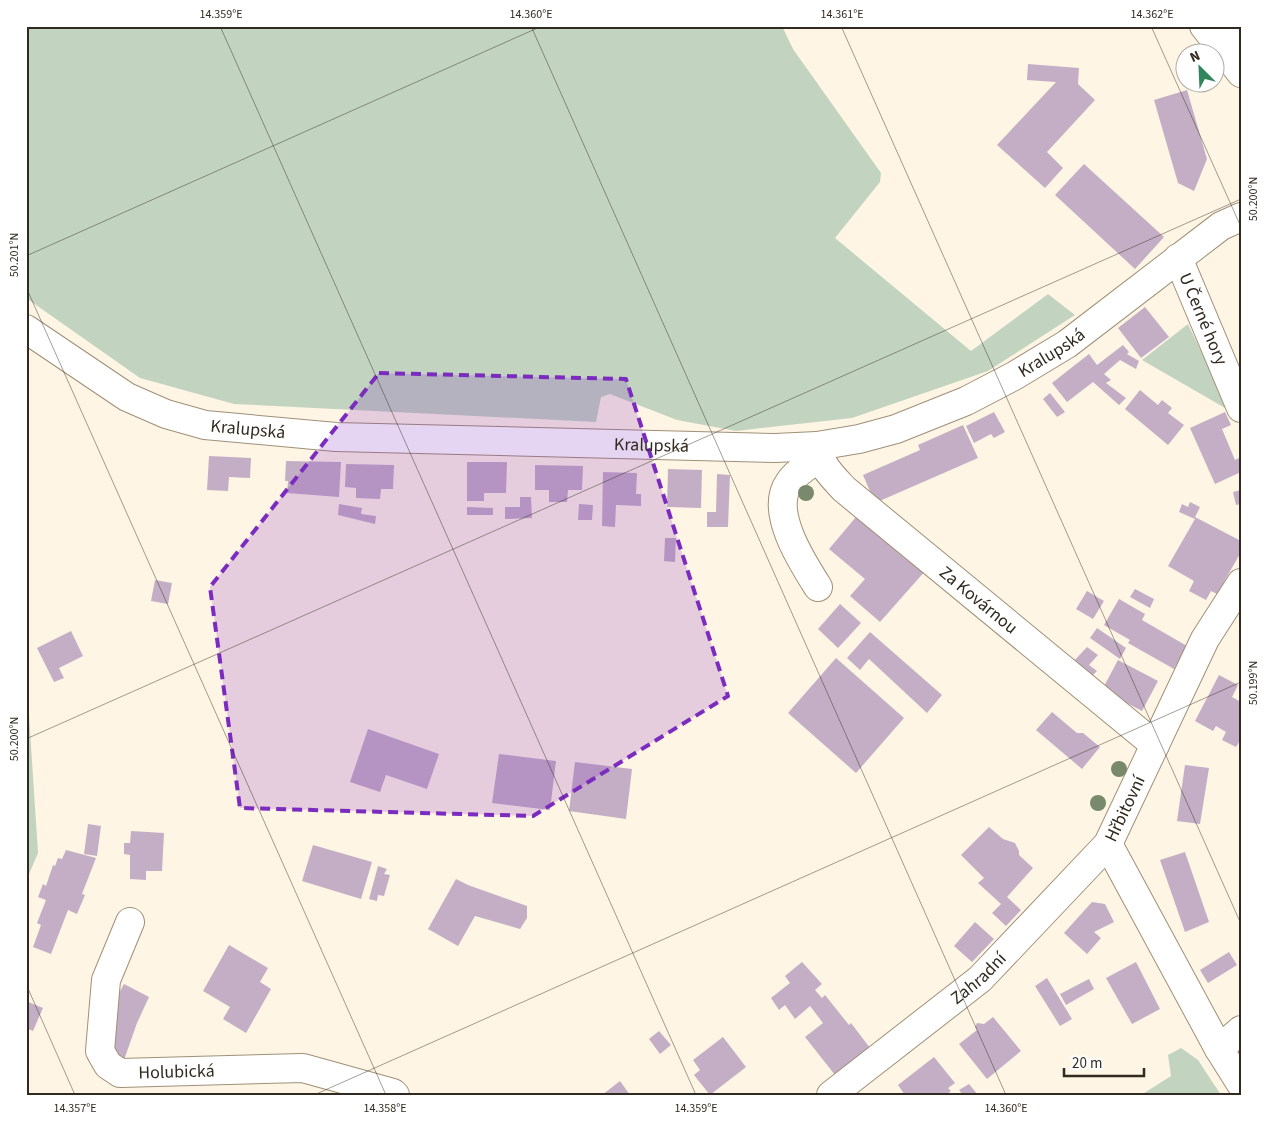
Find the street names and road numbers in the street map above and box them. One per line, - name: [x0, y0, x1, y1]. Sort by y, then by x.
- street label: U Černé hory: [1173, 269, 1234, 370]
- street label: Kralupská: [1013, 323, 1090, 384]
- street label: Kralupská: [209, 414, 286, 445]
- street label: Kralupská: [614, 432, 689, 459]
- street label: Za Kovárnou: [934, 560, 1023, 640]
- street label: Hřbitovní: [1099, 771, 1152, 846]
- street label: Zahradní: [945, 946, 1012, 1011]
- street label: Holubická: [138, 1058, 215, 1085]

